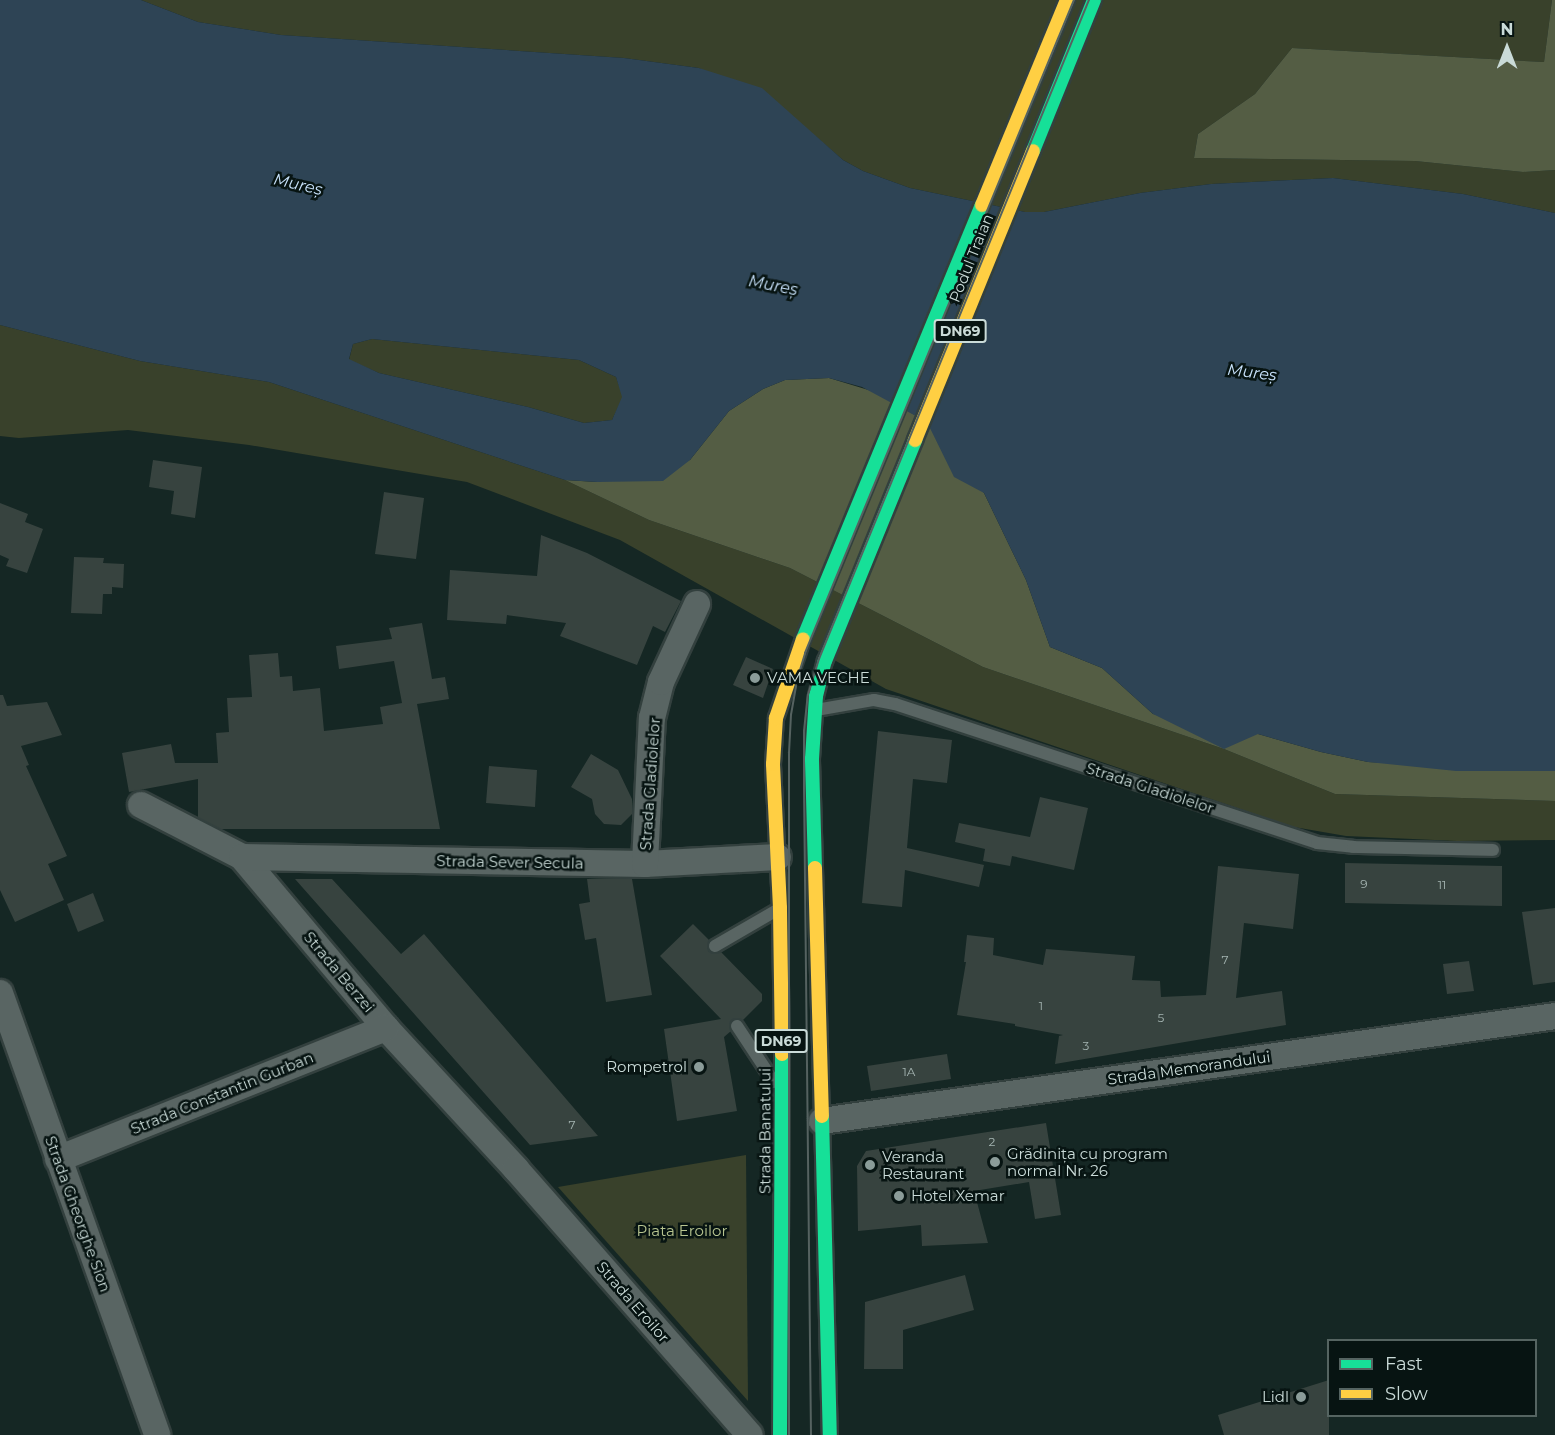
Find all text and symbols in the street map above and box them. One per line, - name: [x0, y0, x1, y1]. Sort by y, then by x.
- north arrow: [1477, 18, 1537, 78]
- text: N: [1501, 20, 1513, 39]
- water label: Mureș: [272, 170, 324, 200]
- street label: Podul Traian: [945, 211, 997, 305]
- water label: Mureș: [747, 272, 799, 300]
- road number: DN69: [933, 320, 987, 342]
- water label: Mureș: [1226, 360, 1278, 386]
- place label: VAMA VECHE: [767, 669, 870, 687]
- marker: VAMA VECHE: [748, 671, 762, 685]
- street label: Strada Gladiolelor: [636, 717, 664, 851]
- street label: Strada Gladiolelor: [1084, 759, 1216, 817]
- street label: Strada Sever Secula: [436, 852, 584, 872]
- house number: 9: [1360, 877, 1368, 891]
- house number: 11: [1438, 878, 1446, 892]
- street label: Strada Berzei: [300, 928, 378, 1016]
- house number: 7: [1221, 953, 1229, 967]
- house number: 1: [1039, 999, 1043, 1013]
- house number: 5: [1158, 1011, 1164, 1025]
- road number: DN69: [754, 1030, 808, 1052]
- house number: 3: [1083, 1039, 1089, 1053]
- street label: Strada Constantin Gurban: [128, 1048, 316, 1138]
- street label: Strada Memorandului: [1107, 1048, 1271, 1088]
- place label: Rompetrol: [606, 1058, 687, 1076]
- marker: Rompetrol: [692, 1060, 706, 1074]
- house number: 1A: [903, 1065, 915, 1079]
- street label: Strada Banatului: [756, 1068, 774, 1194]
- house number: 7: [568, 1118, 576, 1132]
- street label: Strada Gheorghe Sion: [41, 1134, 115, 1294]
- house number: 2: [989, 1135, 995, 1149]
- place label: Grădinița cu program normal Nr. 26: [1007, 1144, 1168, 1179]
- place label: Veranda Restaurant: [882, 1147, 964, 1182]
- marker: Grădinița cu program normal Nr. 26: [988, 1155, 1002, 1169]
- marker: Veranda Restaurant: [863, 1158, 877, 1172]
- place label: Hotel Xemar: [911, 1187, 1005, 1205]
- marker: Hotel Xemar: [892, 1189, 906, 1203]
- park label: Piața Eroilor: [637, 1222, 727, 1240]
- street label: Strada Eroilor: [593, 1258, 673, 1346]
- legend: [1327, 1339, 1537, 1417]
- text: Fast: [1385, 1353, 1423, 1375]
- text: Slow: [1385, 1383, 1428, 1405]
- place label: Lidl: [1262, 1388, 1289, 1406]
- marker: Lidl: [1294, 1390, 1308, 1404]

